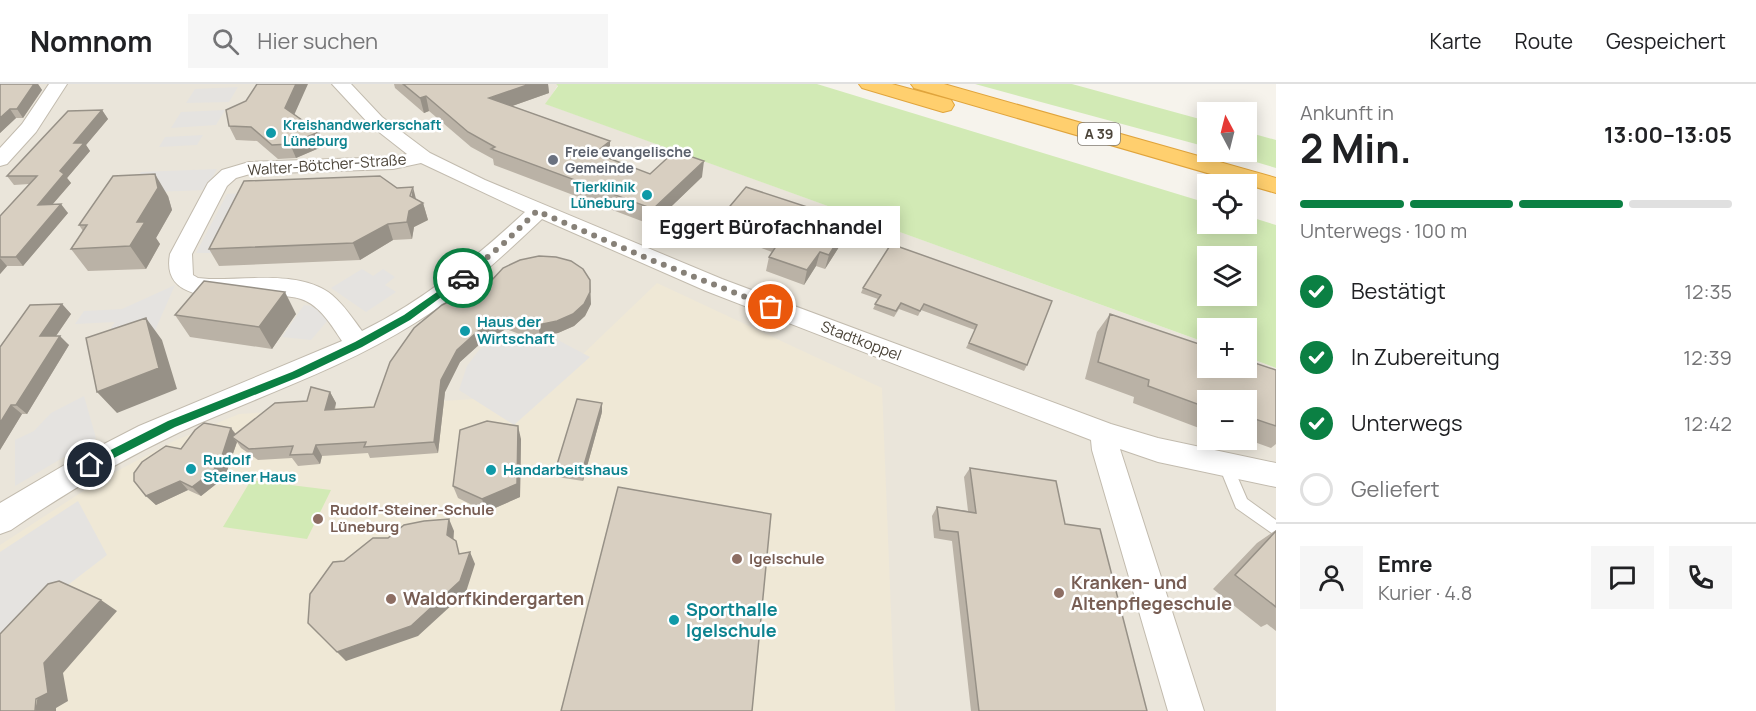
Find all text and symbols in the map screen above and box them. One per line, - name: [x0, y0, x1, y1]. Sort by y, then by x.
- search box: [188, 14, 608, 68]
- text: Nomnom: [30, 22, 152, 60]
- icon: search: [209, 25, 242, 58]
- text: Hier suchen: [257, 26, 378, 56]
- text: Karte: [1430, 27, 1482, 55]
- text: Route: [1515, 27, 1573, 55]
- text: Gespeichert: [1606, 27, 1726, 55]
- text: Ankunft in: [1300, 99, 1394, 126]
- north arrow: [1197, 102, 1257, 162]
- map controls: [1197, 102, 1257, 450]
- place label: Kreishandwerkerschaft Lüneburg: [283, 115, 441, 150]
- text: 13:00–13:05: [1604, 120, 1732, 150]
- text: 2 Min.: [1300, 121, 1412, 175]
- road number: A 39: [1078, 123, 1120, 145]
- marker: Kreishandwerkerschaft Lüneburg: [264, 126, 278, 140]
- place label: Freie evangelische Gemeinde: [565, 142, 691, 177]
- street label: Walter-Bötcher-Straße: [247, 148, 407, 181]
- marker: Freie evangelische Gemeinde: [546, 153, 560, 167]
- button: locate: [1197, 174, 1257, 234]
- place label: Tierklinik Lüneburg: [570, 177, 635, 212]
- marker: Tierklinik Lüneburg: [640, 188, 654, 202]
- callout: Eggert Bürofachhandel: [642, 205, 900, 247]
- text: Eggert Bürofachhandel: [659, 213, 883, 240]
- text: Unterwegs · 100 m: [1300, 217, 1467, 244]
- button: layers: [1197, 246, 1257, 306]
- courier: [433, 248, 493, 308]
- icon: car: [447, 262, 480, 295]
- icon: check: [1300, 275, 1333, 308]
- text: Bestätigt: [1351, 276, 1446, 306]
- text: 12:35: [1684, 278, 1732, 305]
- pin: [745, 281, 796, 332]
- icon: bag: [754, 290, 787, 323]
- place label: Haus der Wirtschaft: [477, 311, 555, 349]
- street label: Stadtkoppel: [818, 316, 904, 366]
- button: +: [1197, 318, 1257, 378]
- marker: Haus der Wirtschaft: [458, 324, 472, 338]
- icon: check: [1300, 341, 1333, 374]
- text: In Zubereitung: [1351, 342, 1500, 372]
- text: 12:39: [1683, 344, 1732, 371]
- button: −: [1197, 390, 1257, 450]
- icon: check: [1300, 407, 1333, 440]
- text: Unterwegs: [1351, 408, 1463, 438]
- text: 12:42: [1684, 410, 1732, 437]
- pin: [64, 439, 115, 490]
- icon: home: [73, 448, 106, 481]
- place label: Rudolf Steiner Haus: [203, 449, 296, 487]
- place label: Handarbeitshaus: [503, 459, 628, 480]
- marker: Rudolf Steiner Haus: [184, 462, 198, 476]
- marker: Handarbeitshaus: [484, 463, 498, 477]
- text: Geliefert: [1351, 474, 1439, 504]
- place label: Rudolf-Steiner-Schule Lüneburg: [330, 499, 494, 537]
- marker: Rudolf-Steiner-Schule Lüneburg: [311, 512, 325, 526]
- button: person: [1300, 546, 1363, 609]
- button: chat: [1591, 546, 1654, 609]
- button: phone: [1669, 546, 1732, 609]
- place label: Igelschule: [749, 548, 824, 569]
- text: Emre: [1378, 549, 1432, 579]
- marker: Igelschule: [730, 552, 744, 566]
- place label: Kranken- und Altenpflegeschule: [1071, 570, 1232, 615]
- text: Kurier · 4.8: [1378, 579, 1472, 606]
- place label: Waldorfkindergarten: [403, 586, 584, 610]
- marker: Kranken- und Altenpflegeschule: [1052, 586, 1066, 600]
- marker: Waldorfkindergarten: [384, 592, 398, 606]
- place label: Sporthalle Igelschule: [686, 597, 778, 642]
- marker: Sporthalle Igelschule: [667, 613, 681, 627]

